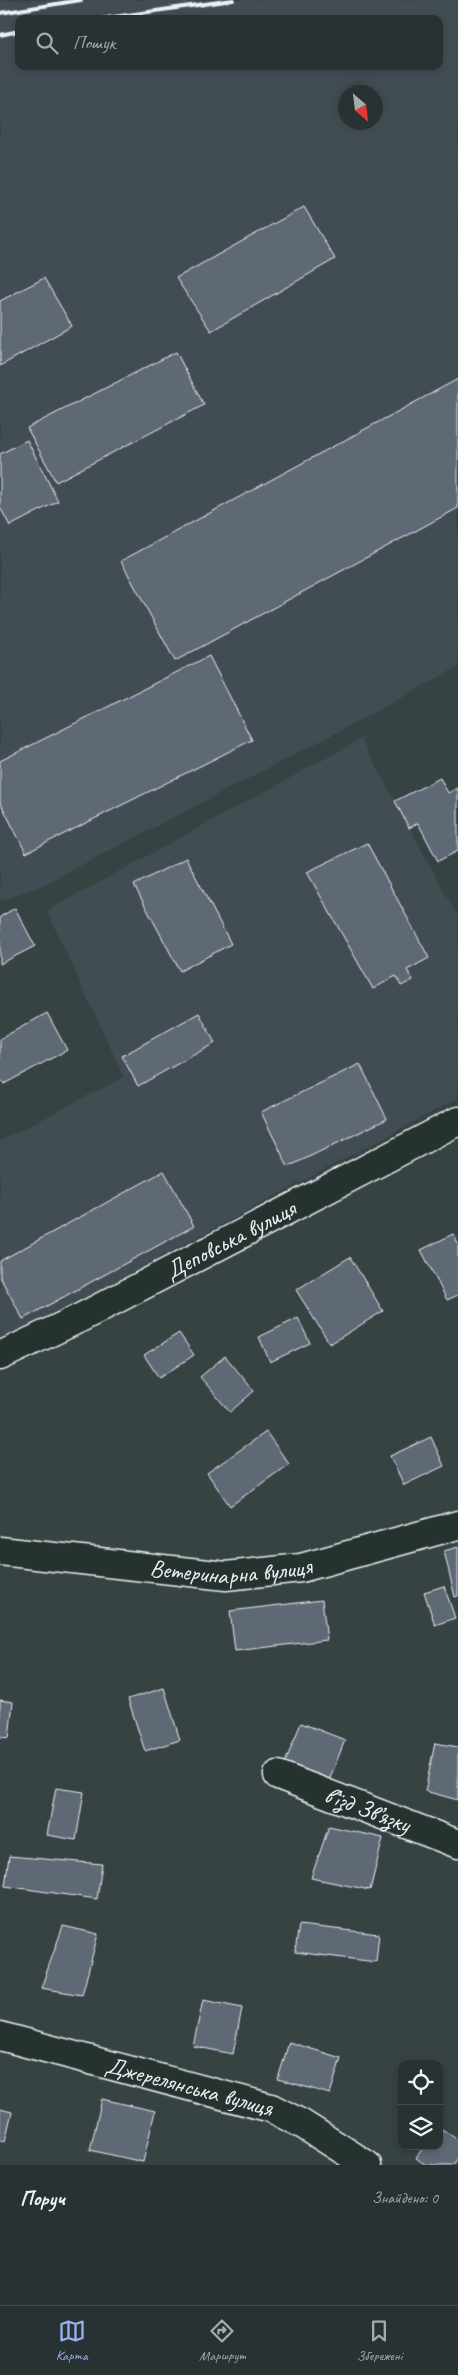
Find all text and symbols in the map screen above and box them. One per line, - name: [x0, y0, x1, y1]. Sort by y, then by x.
- search box: [15, 15, 443, 70]
- icon: search: [33, 29, 61, 57]
- text: Пошук: [73, 31, 115, 55]
- north arrow: [338, 85, 383, 130]
- street label: Деповська вулиця: [160, 1193, 302, 1286]
- street label: Ветеринарна вулиця: [148, 1550, 316, 1591]
- street label: в’їзд Зв’язку: [321, 1779, 416, 1840]
- street label: Джерелянська вулиця: [103, 2050, 278, 2123]
- map controls: [398, 2060, 443, 2150]
- button: locate: [398, 2060, 443, 2105]
- button: layers: [398, 2105, 443, 2150]
- text: Поруч: [20, 2185, 65, 2211]
- text: Знайдено: 0: [372, 2188, 438, 2208]
- tab: Карта: [56, 2317, 88, 2364]
- tab: Маршрут: [199, 2317, 245, 2364]
- tab: Збережені: [357, 2317, 402, 2364]

